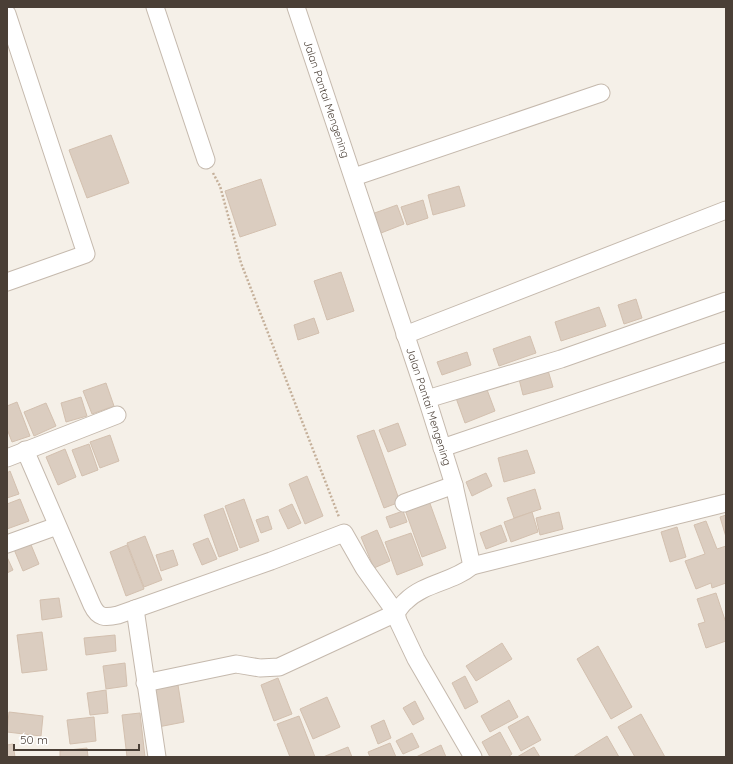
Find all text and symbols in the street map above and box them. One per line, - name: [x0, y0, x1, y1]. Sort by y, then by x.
- street label: Jalan Pantai Mengening: [301, 38, 353, 160]
- street label: Jalan Pantai Mengening: [403, 346, 454, 467]
- scale bar: [14, 726, 139, 752]
- text: 50 m: [20, 732, 48, 747]

